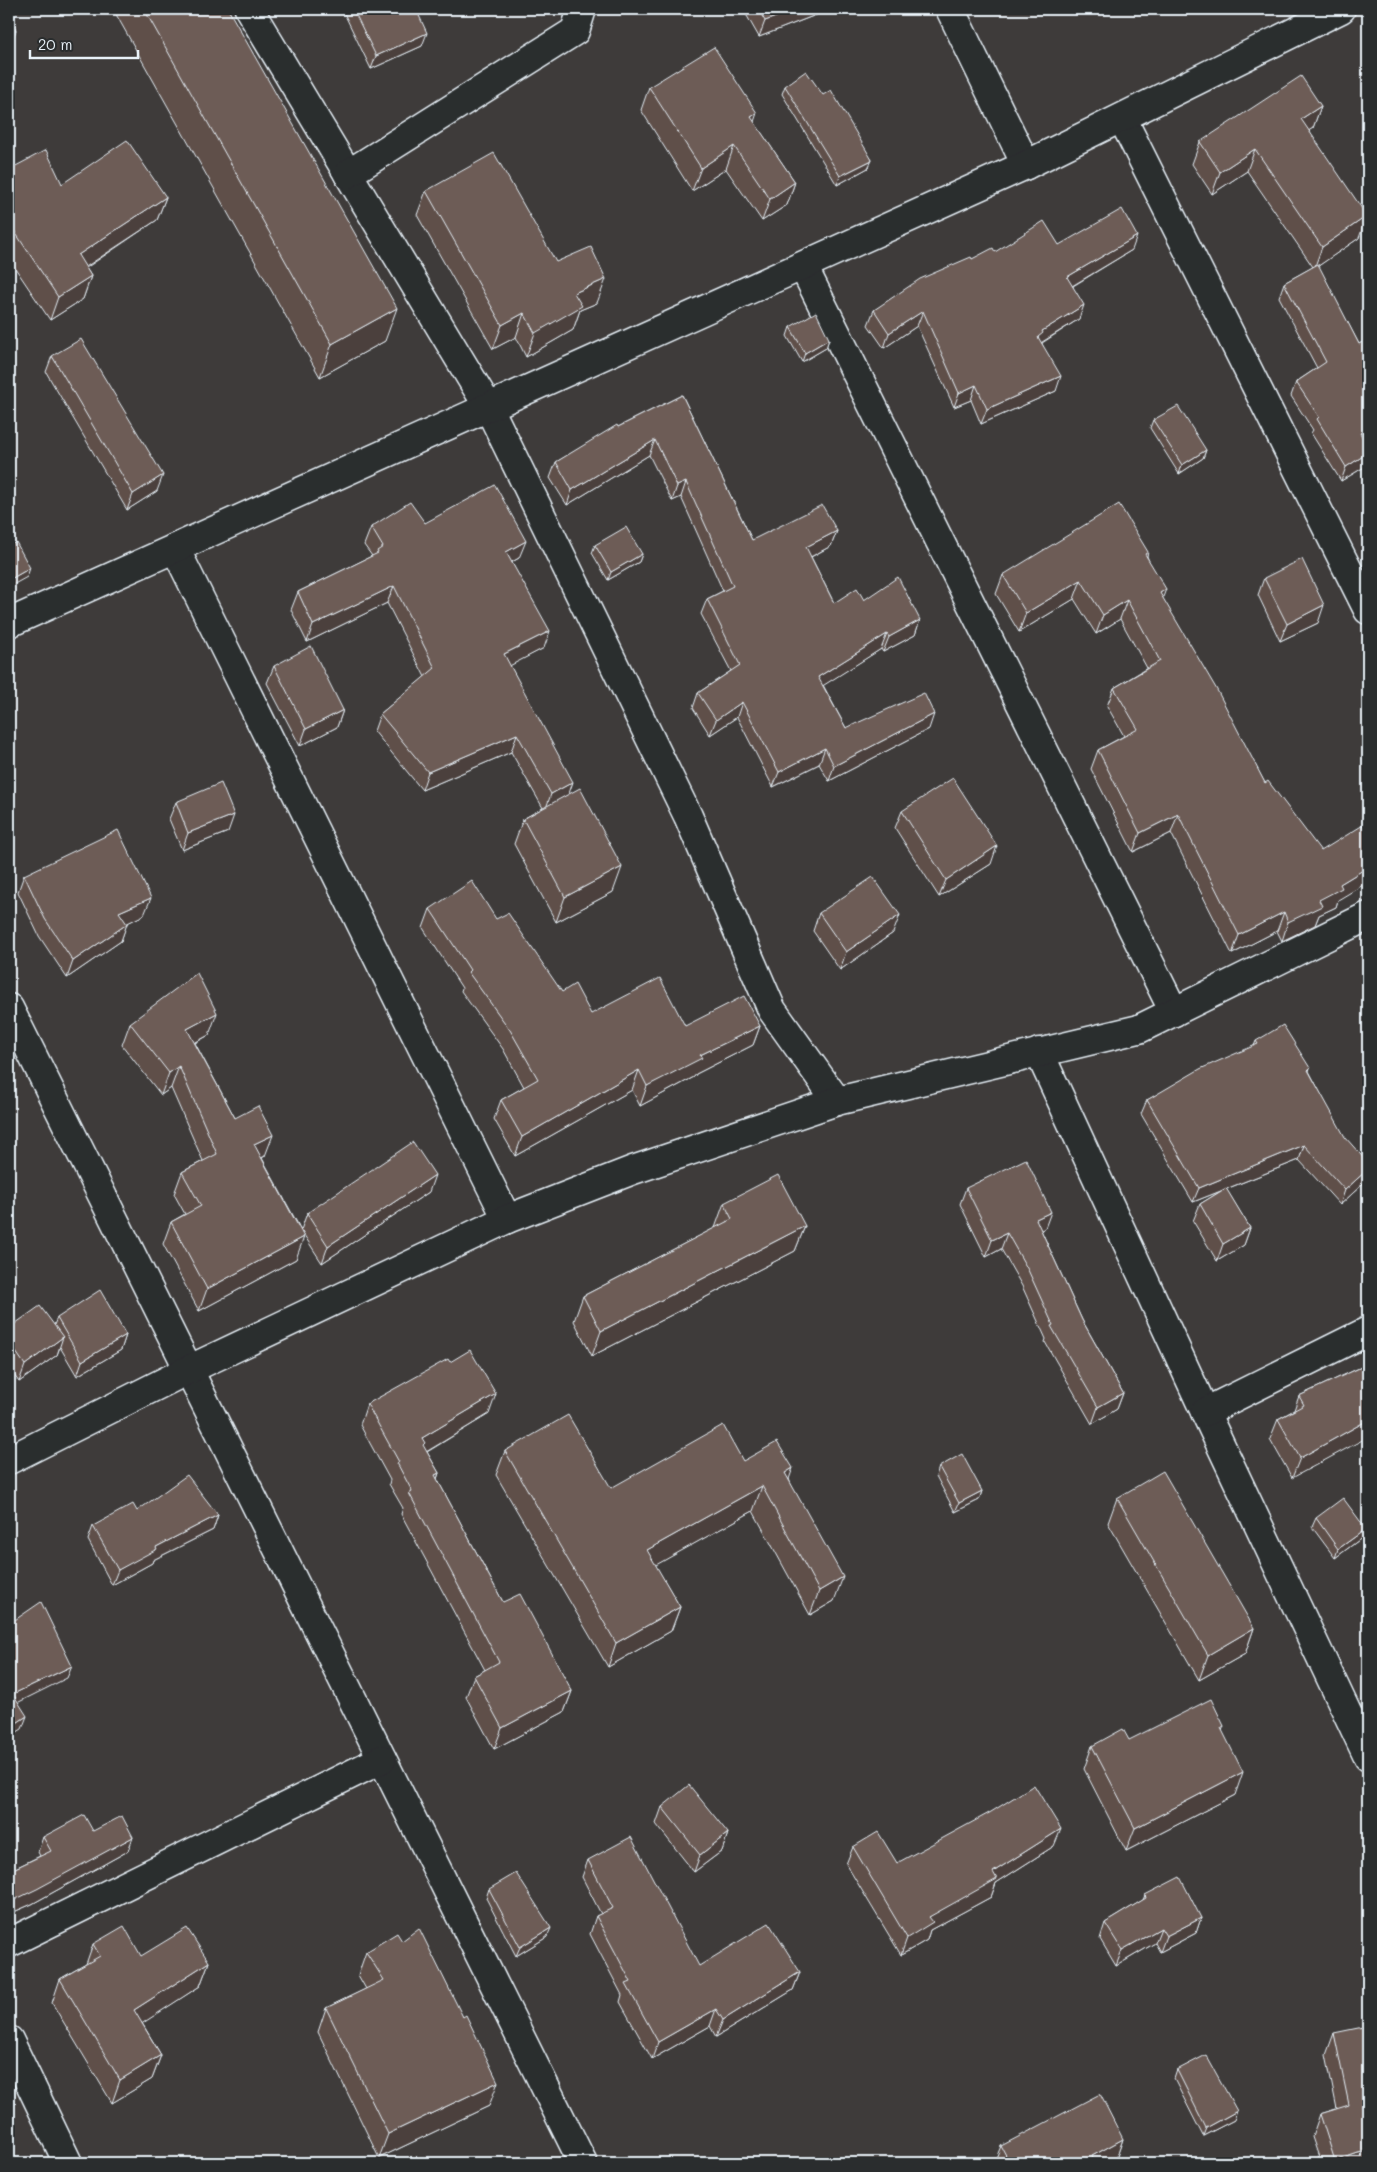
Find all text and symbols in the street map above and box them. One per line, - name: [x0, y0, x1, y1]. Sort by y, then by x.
- scale bar: [30, 28, 138, 60]
- text: 20 m: [38, 34, 72, 54]

